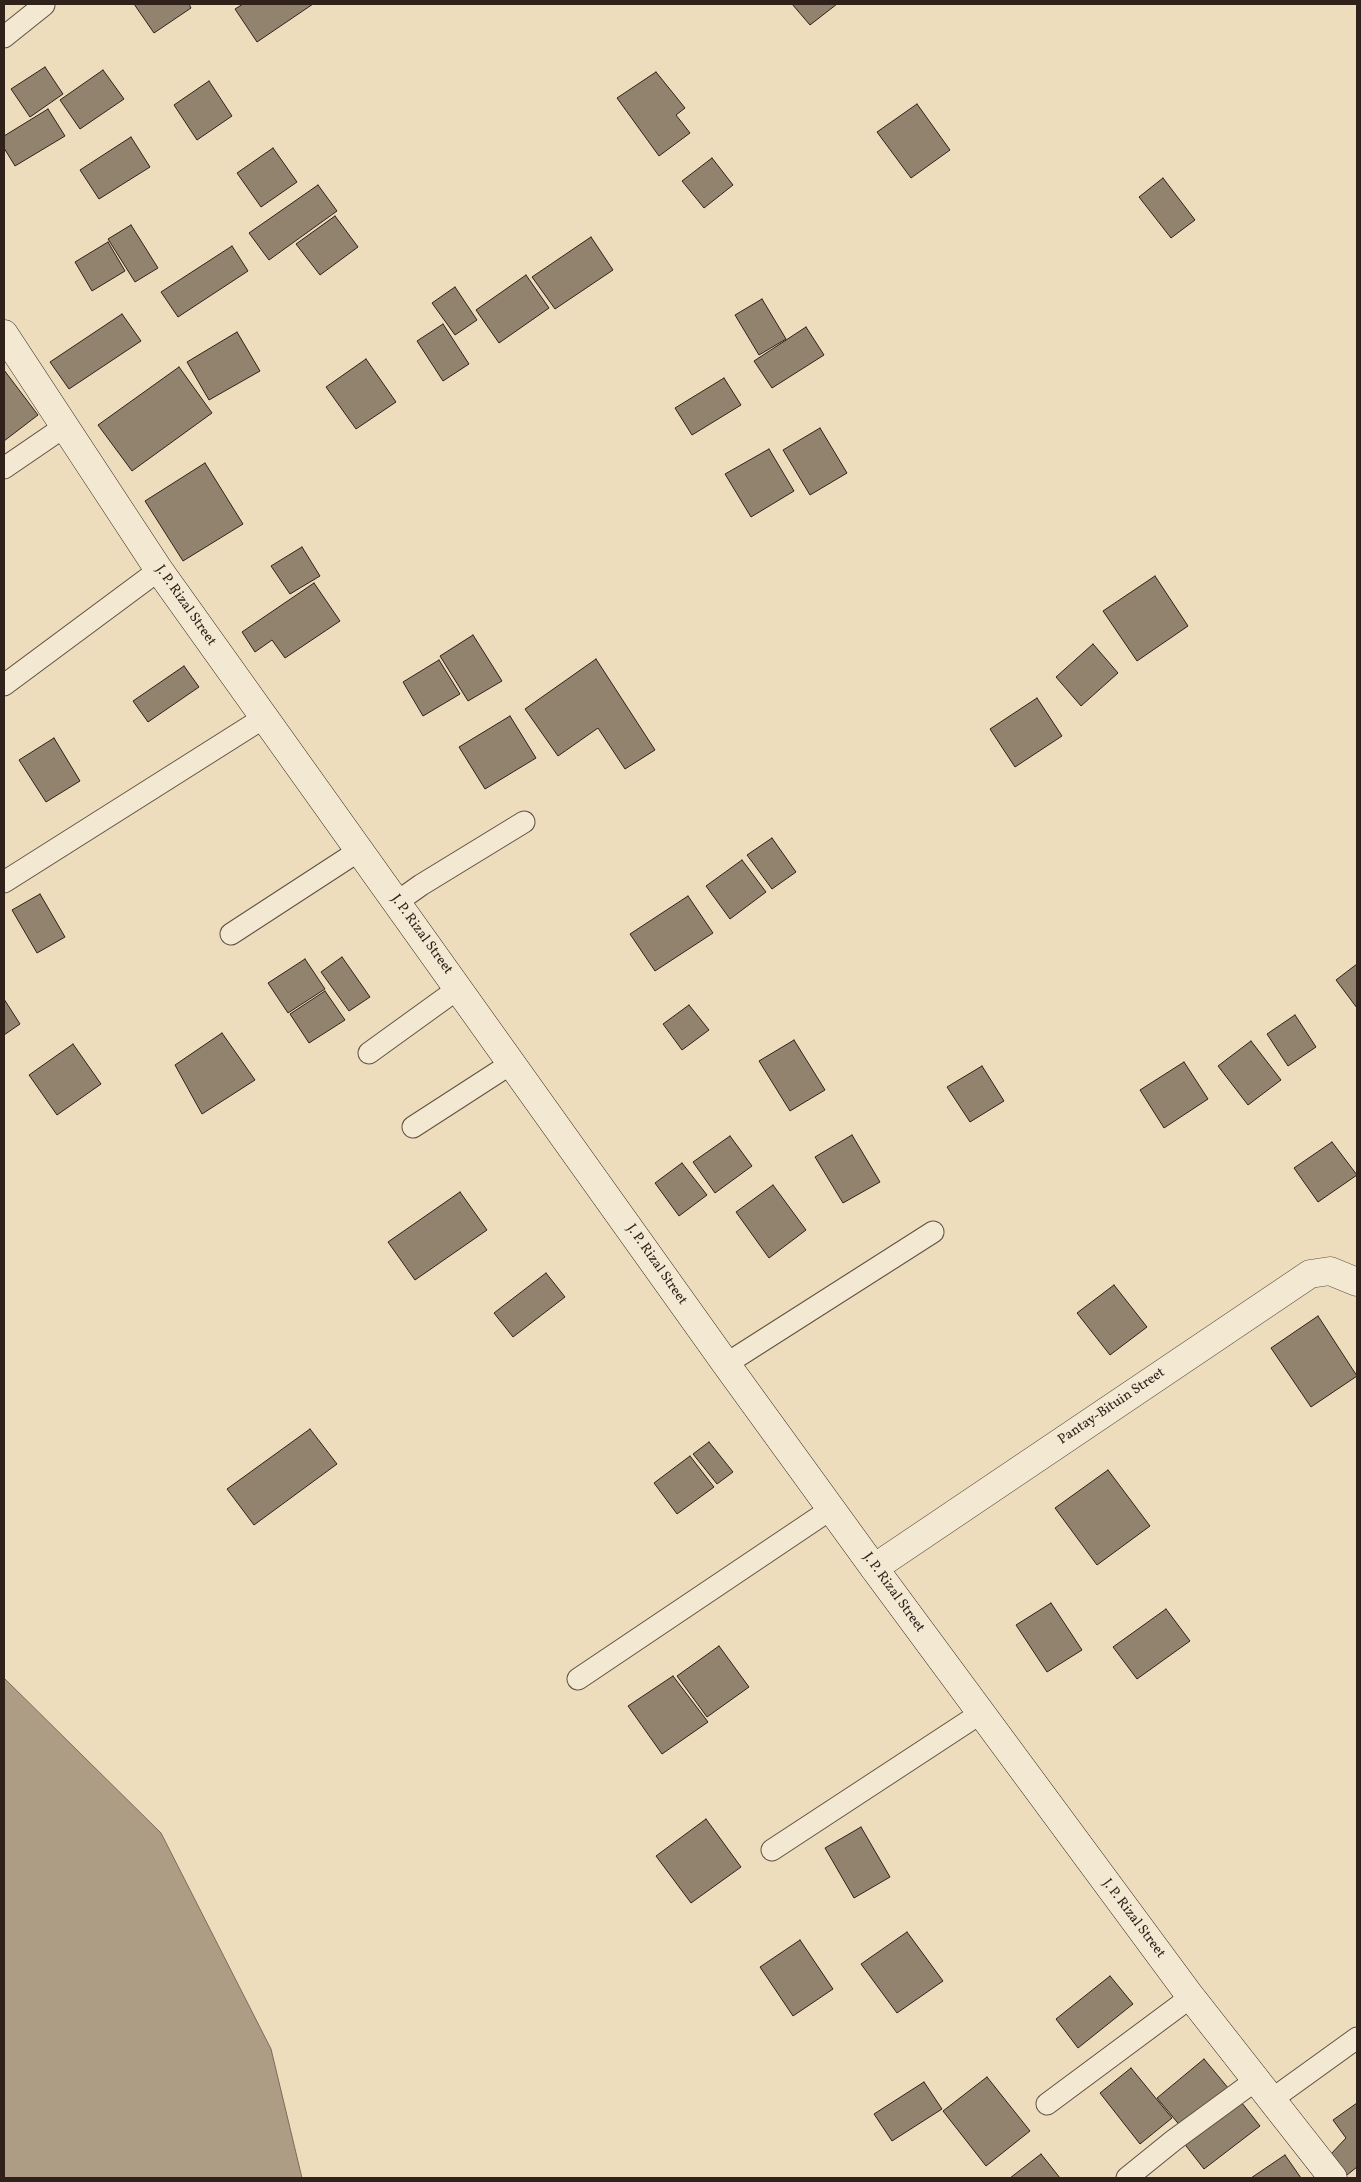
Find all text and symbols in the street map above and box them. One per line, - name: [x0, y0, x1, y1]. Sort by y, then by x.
- street label: J. P. Rizal Street: [151, 562, 219, 650]
- street label: J. P. Rizal Street: [386, 892, 456, 978]
- street label: J. P. Rizal Street: [622, 1221, 690, 1309]
- street label: Pantay-Bituin Street: [1055, 1365, 1169, 1449]
- street label: J. P. Rizal Street: [858, 1550, 928, 1636]
- street label: J. P. Rizal Street: [1098, 1876, 1168, 1962]

